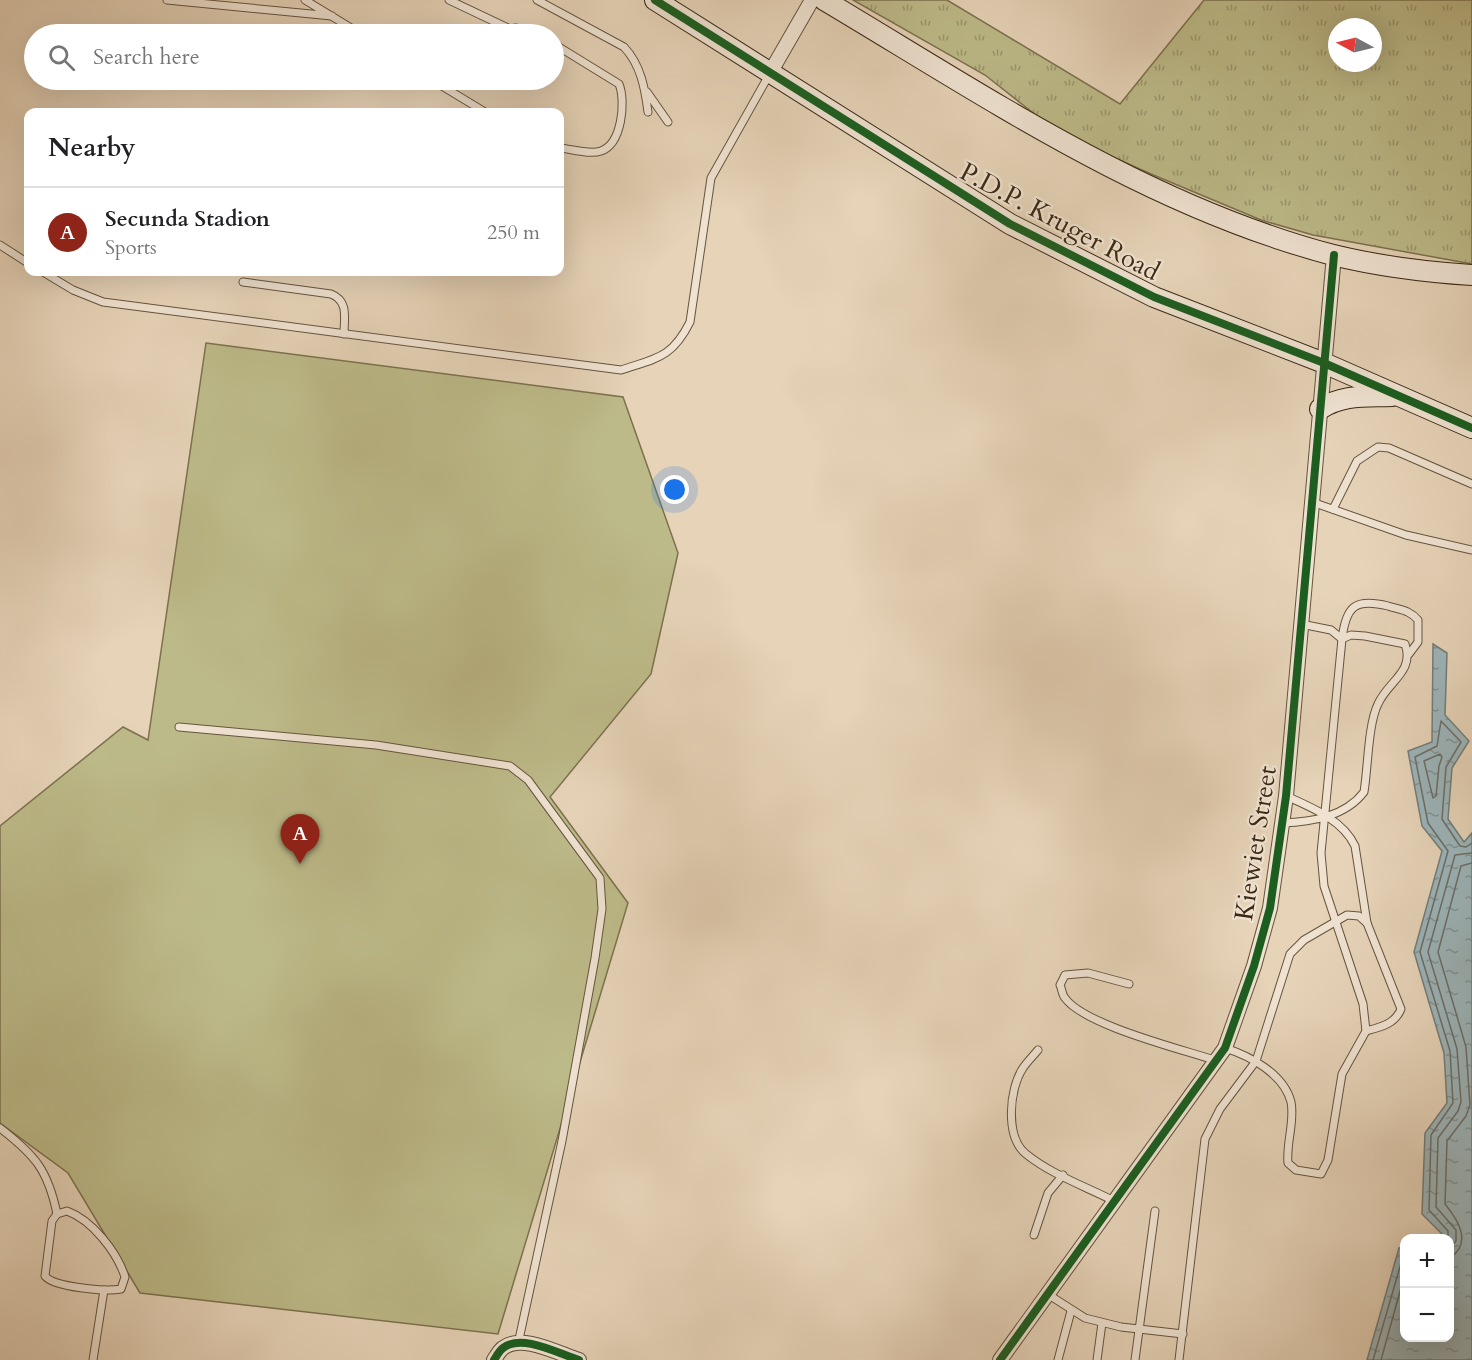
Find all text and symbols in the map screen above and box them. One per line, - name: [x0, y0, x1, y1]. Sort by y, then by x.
- north arrow: [1328, 18, 1382, 72]
- search box: [24, 24, 564, 90]
- icon: search: [45, 41, 78, 74]
- text: Search here: [93, 42, 200, 72]
- text: Nearby: [48, 130, 136, 165]
- street label: P.D.P. Kruger Road: [954, 154, 1166, 289]
- text: Secunda Stadion: [105, 204, 270, 234]
- text: A: [60, 219, 75, 246]
- text: 250 m: [487, 219, 540, 246]
- text: Sports: [105, 234, 157, 261]
- your location: [660, 475, 689, 504]
- street label: Kiewiet Street: [1226, 763, 1285, 923]
- pin: A: [280, 814, 320, 864]
- map controls: [1400, 1234, 1454, 1342]
- button: +: [1400, 1234, 1454, 1288]
- button: −: [1400, 1288, 1454, 1342]

